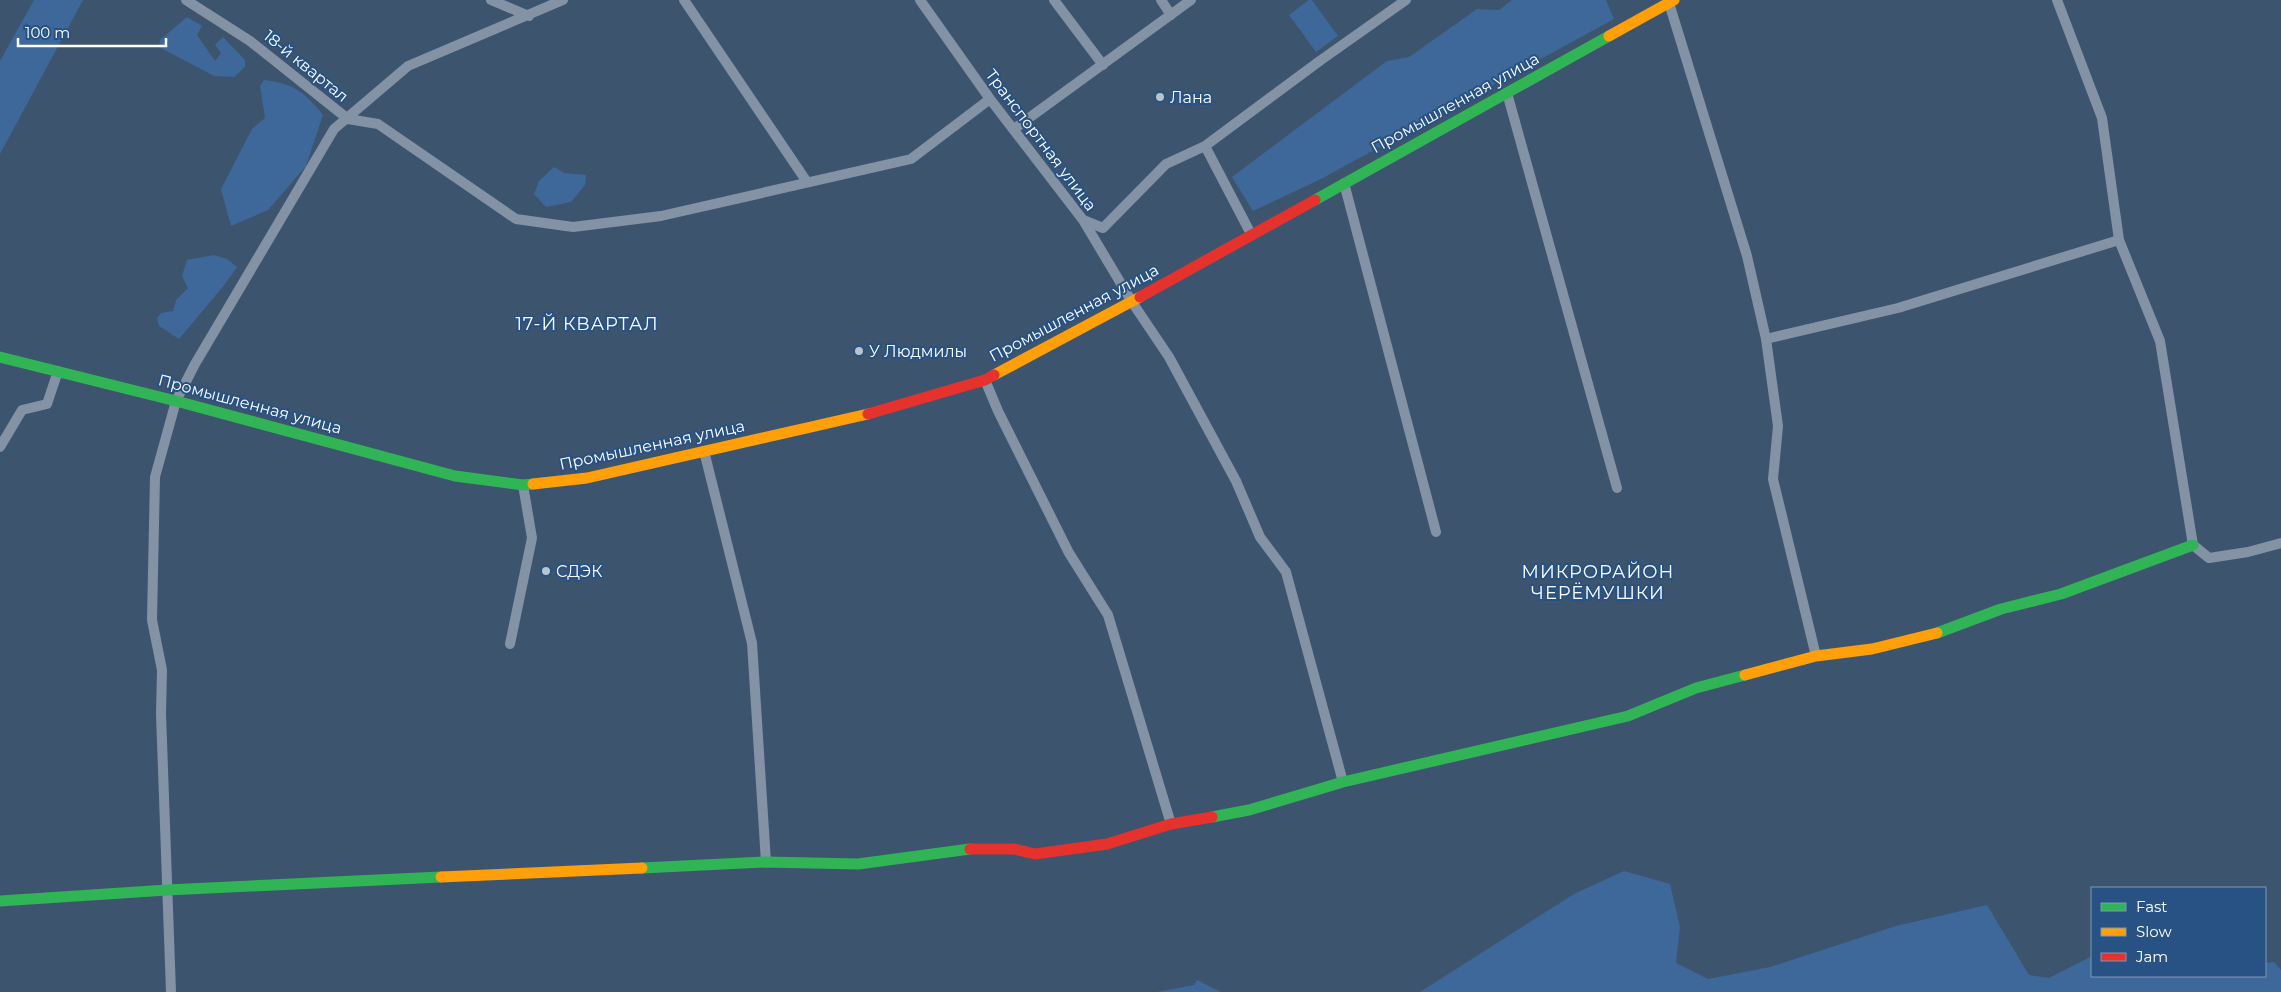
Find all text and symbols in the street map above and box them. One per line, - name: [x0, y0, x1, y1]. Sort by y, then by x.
- scale bar: [18, 15, 165, 47]
- text: 100 m: [25, 23, 70, 42]
- street label: 18-й квартал: [260, 26, 352, 106]
- street label: Промышленная улица: [1368, 49, 1542, 157]
- street label: Транспортная улица: [982, 65, 1100, 215]
- place label: Лана: [1170, 88, 1212, 107]
- marker: Лана: [1154, 91, 1166, 103]
- street label: Промышленная улица: [986, 260, 1162, 366]
- district label: 17-Й КВАРТАЛ: [515, 313, 659, 335]
- place label: У Людмилы: [869, 342, 967, 361]
- marker: У Людмилы: [853, 345, 865, 357]
- street label: Промышленная улица: [156, 370, 344, 438]
- street label: Промышленная улица: [558, 416, 746, 474]
- district label: МИКРОРАЙОН ЧЕРЁМУШКИ: [1522, 561, 1674, 604]
- place label: СДЭК: [556, 562, 602, 581]
- marker: СДЭК: [540, 565, 552, 577]
- legend: [2091, 887, 2266, 977]
- text: Fast: [2136, 897, 2167, 916]
- text: Slow: [2136, 922, 2172, 941]
- text: Jam: [2135, 947, 2168, 966]

